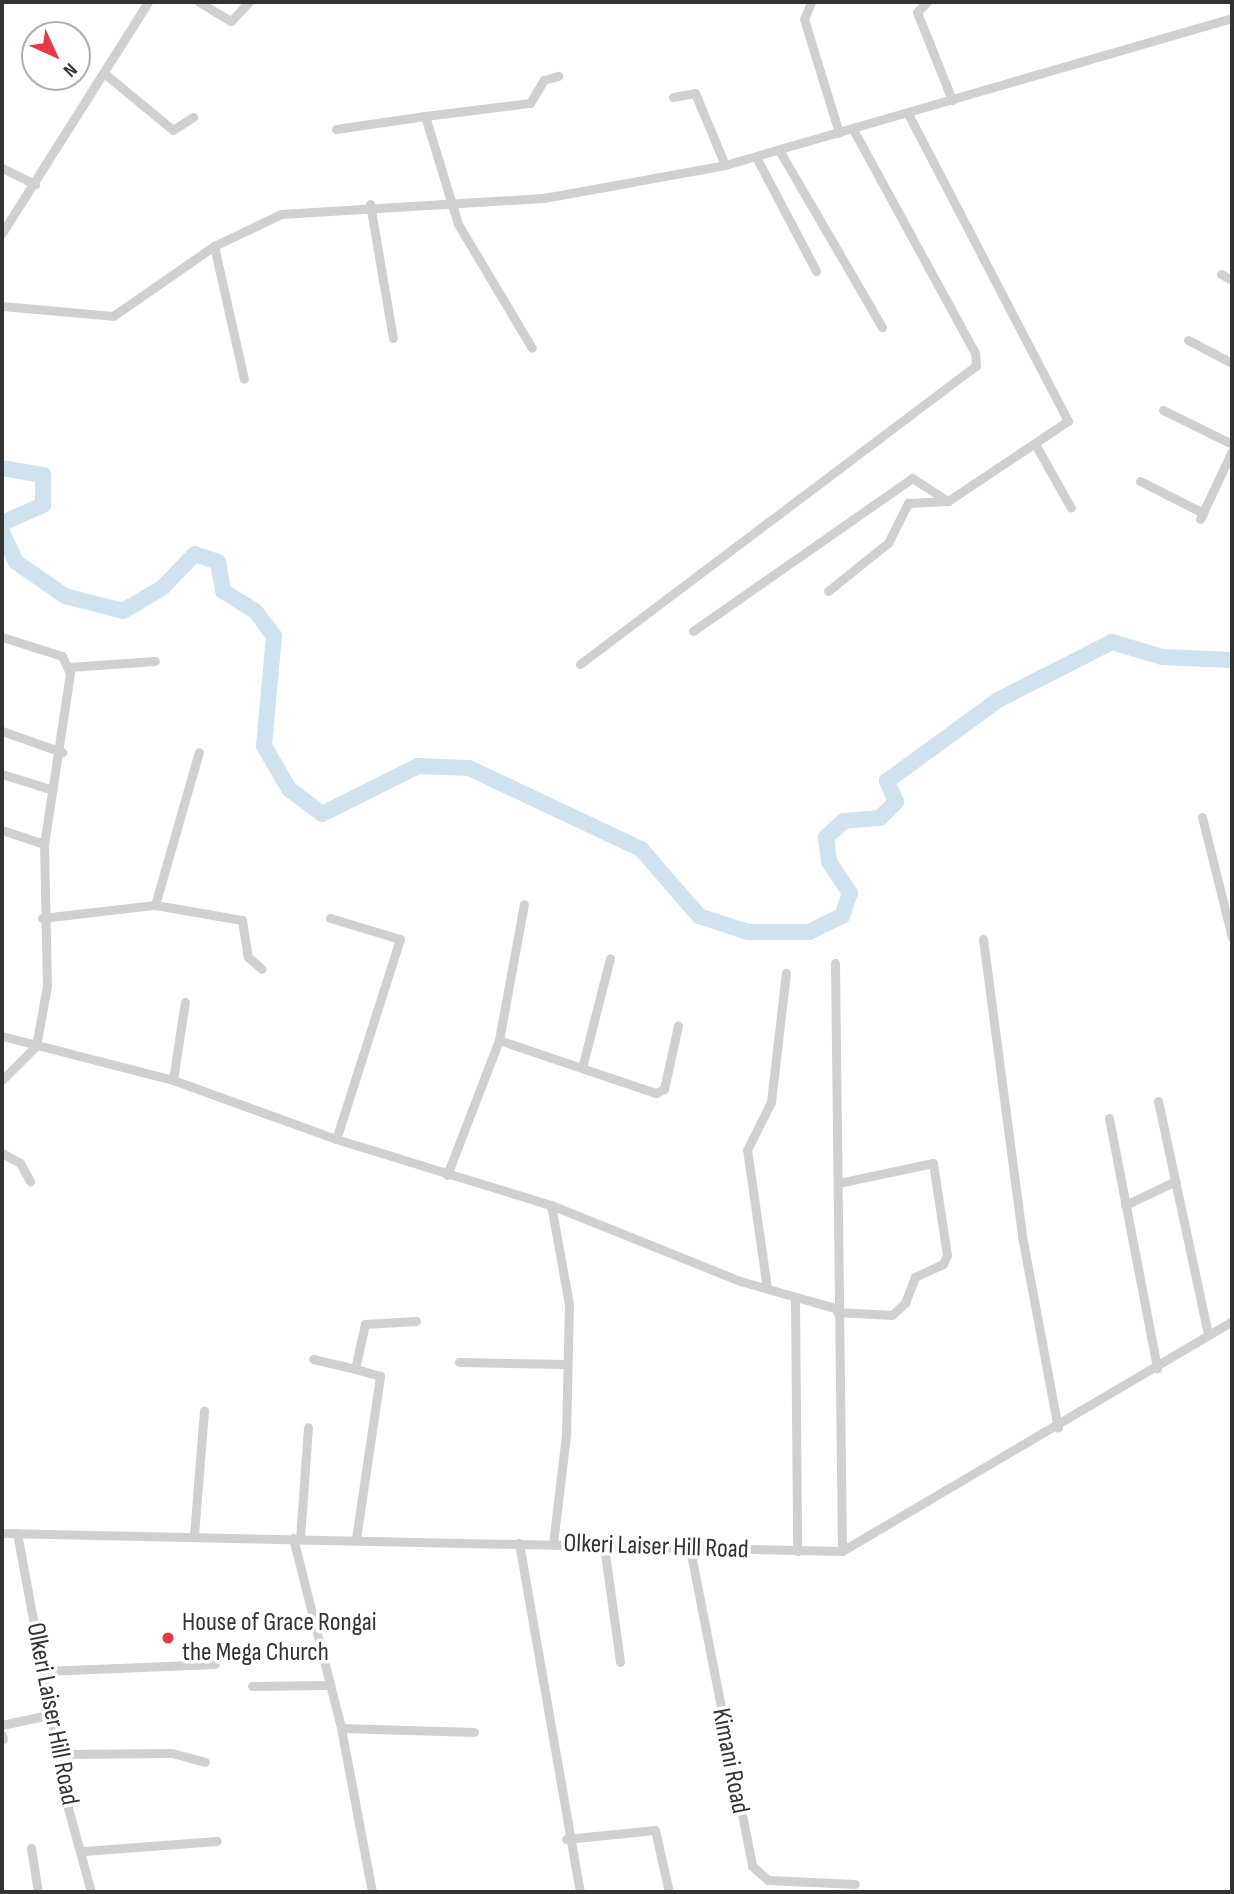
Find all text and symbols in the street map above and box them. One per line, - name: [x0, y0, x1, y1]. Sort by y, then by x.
- north arrow: [21, 21, 91, 91]
- text: N: [58, 58, 82, 82]
- street label: Olkeri Laiser Hill Road: [563, 1528, 749, 1566]
- place label: House of Grace Rongai the Mega Church: [182, 1607, 377, 1668]
- street label: Olkeri Laiser Hill Road: [19, 1620, 85, 1808]
- marker: House of Grace Rongai the Mega Church: [160, 1630, 176, 1646]
- street label: Kimani Road: [704, 1706, 756, 1816]

